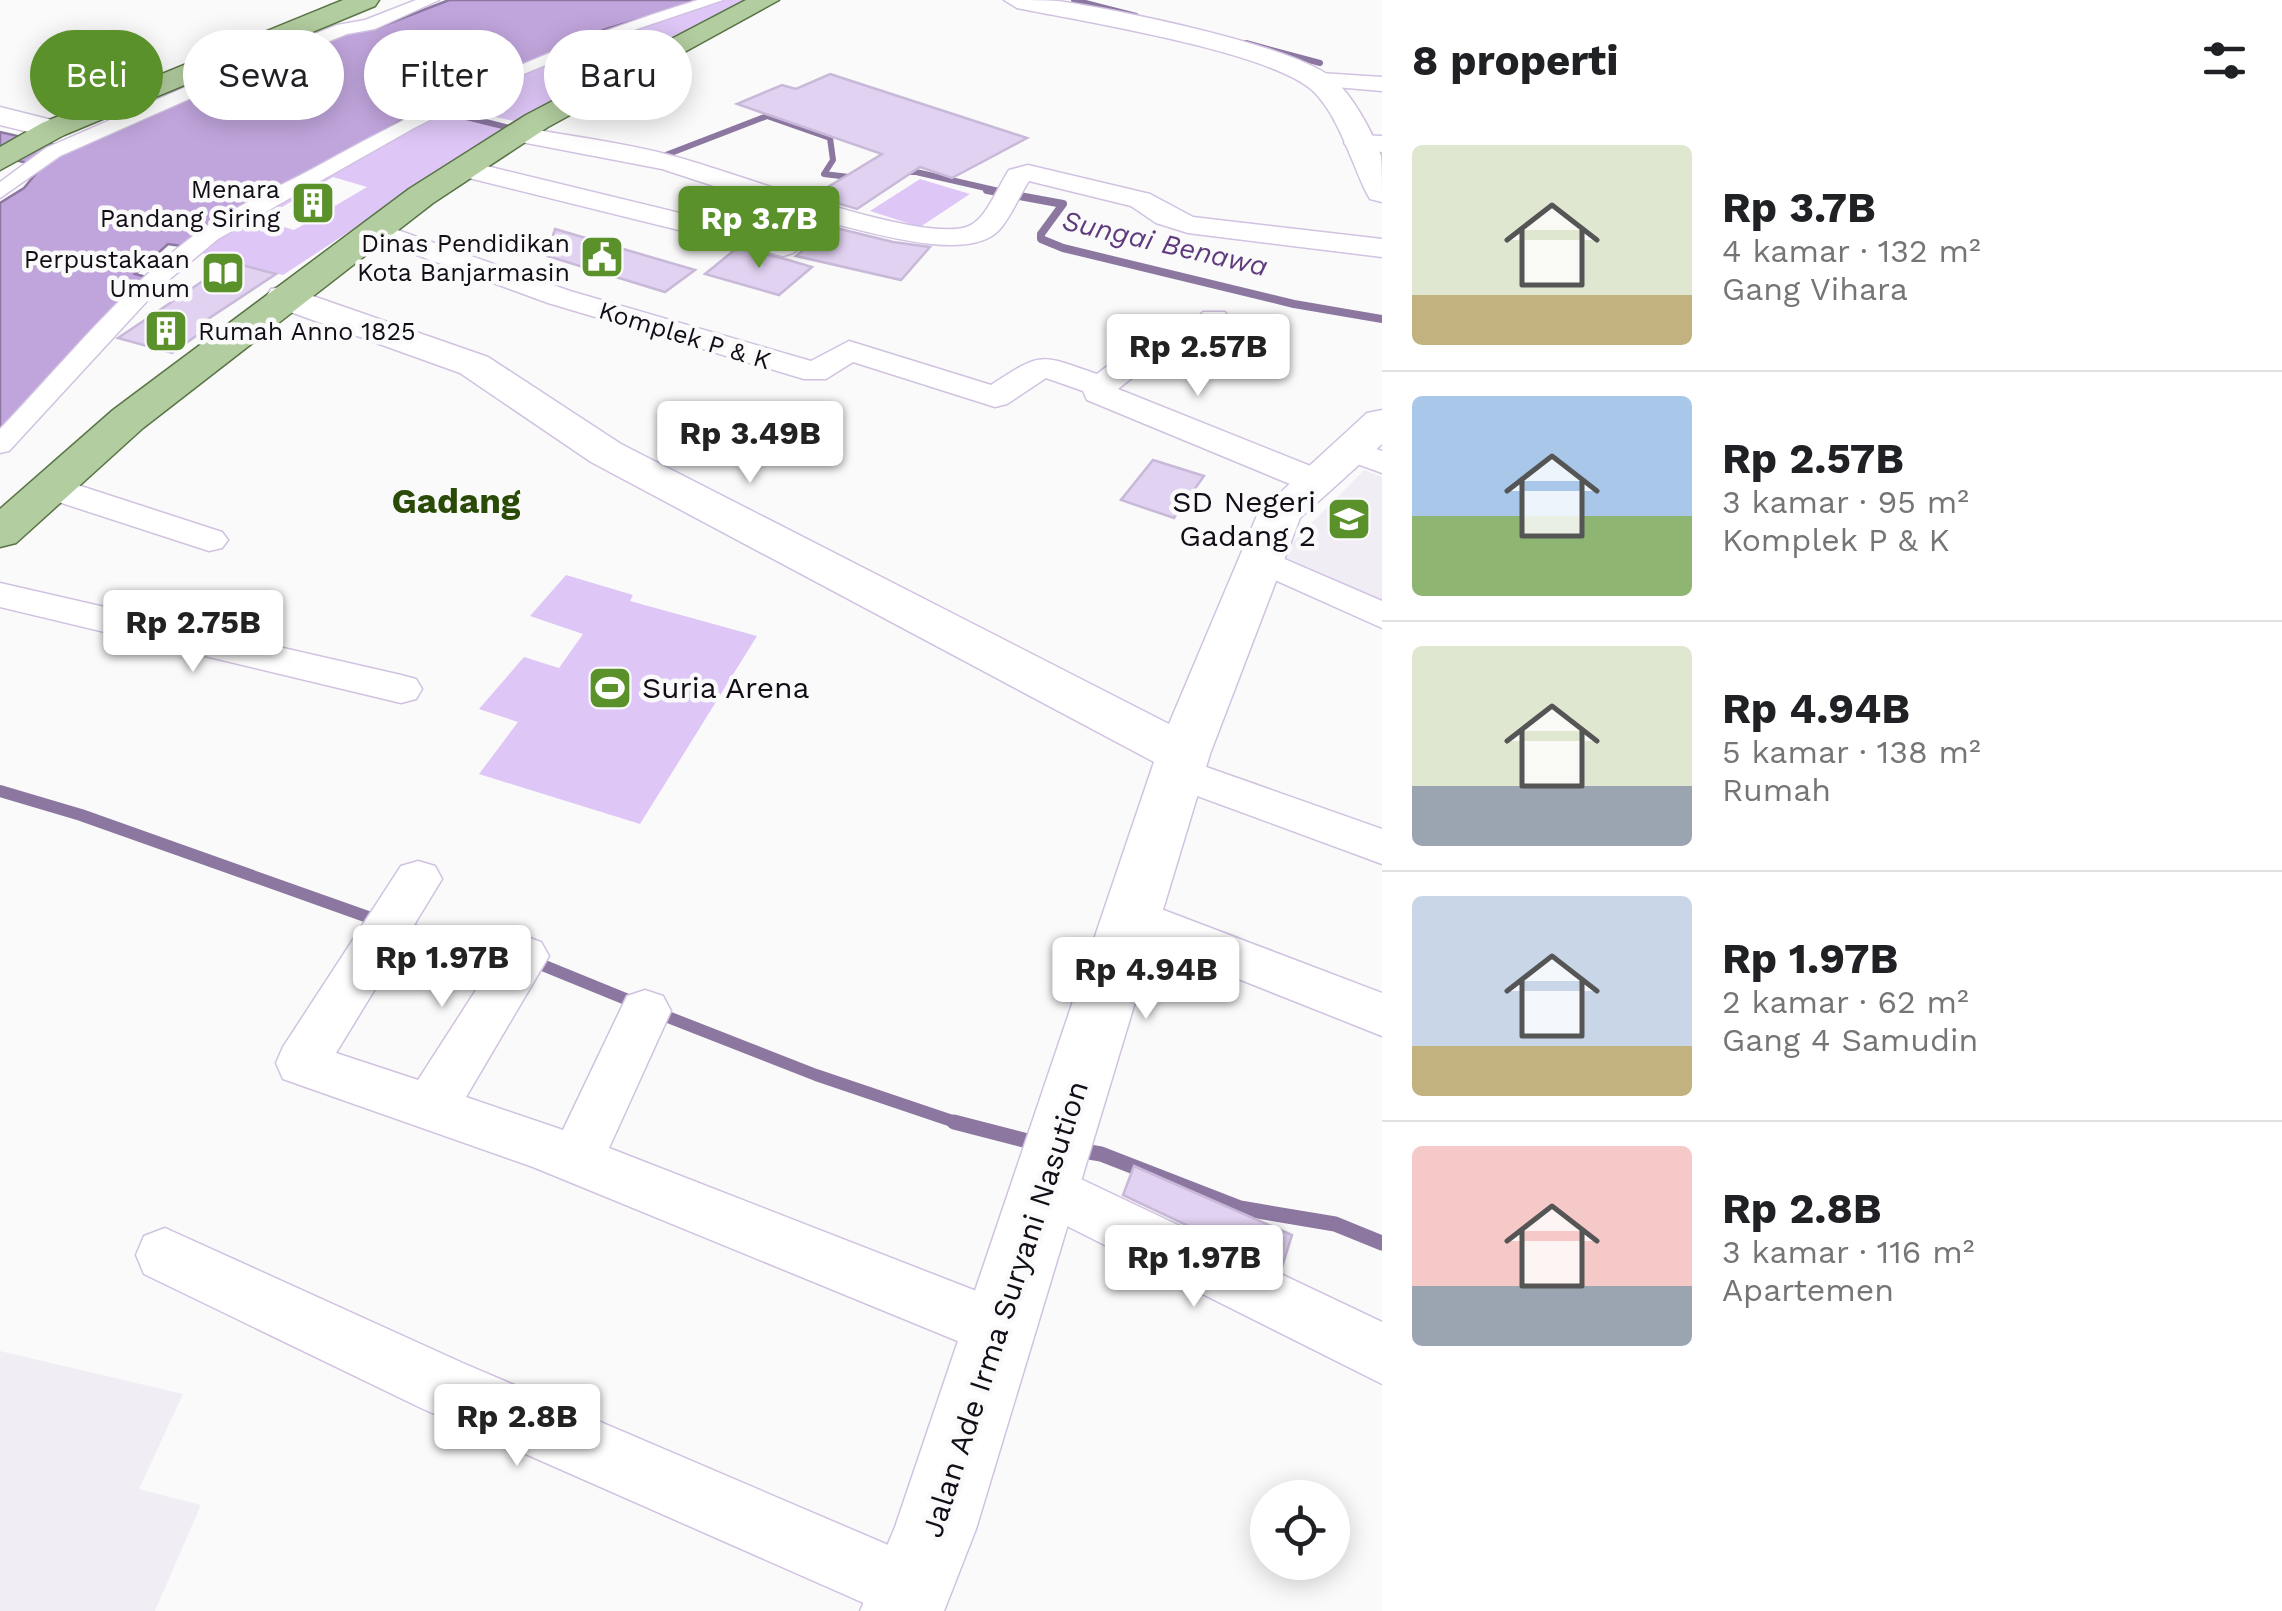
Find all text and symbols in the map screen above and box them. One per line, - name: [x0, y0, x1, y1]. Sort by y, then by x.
- chip: Beli: [30, 30, 163, 120]
- chip: Sewa: [183, 30, 344, 120]
- chip: Filter: [364, 30, 524, 120]
- chip: Baru: [544, 30, 692, 120]
- icon: filters: [2197, 33, 2252, 88]
- text: 8 properti: [1412, 36, 1618, 85]
- place label: Menara Pandang Siring: [100, 175, 281, 233]
- building icon: Menara Pandang Siring: [290, 180, 336, 226]
- text: Rp 3.7B: [1722, 183, 1876, 232]
- icon: home: [1492, 185, 1612, 305]
- pin: Rp 3.7B: [667, 186, 851, 271]
- text: Rp 3.7B: [700, 199, 818, 237]
- water label: Sungai Benawa: [1059, 204, 1271, 283]
- place label: Dinas Pendidikan Kota Banjarmasin: [357, 229, 570, 287]
- text: 4 kamar · 132 m²: [1722, 232, 1981, 270]
- public building icon: Dinas Pendidikan Kota Banjarmasin: [579, 234, 625, 280]
- place label: Perpustakaan Umum: [24, 245, 190, 303]
- library icon: Perpustakaan Umum: [200, 250, 246, 296]
- text: Gang Vihara: [1722, 270, 1908, 308]
- street label: Komplek P & K: [596, 296, 774, 375]
- building icon: Rumah Anno 1825: [143, 308, 189, 354]
- pin: Rp 2.57B: [1095, 314, 1301, 399]
- place label: Rumah Anno 1825: [198, 317, 416, 346]
- text: Rp 2.57B: [1129, 327, 1267, 365]
- pin: Rp 3.49B: [647, 401, 853, 486]
- text: Rp 3.49B: [679, 414, 821, 452]
- text: Rp 2.57B: [1722, 434, 1904, 483]
- icon: home: [1492, 436, 1612, 556]
- district label: Gadang: [392, 480, 521, 522]
- text: 3 kamar · 95 m²: [1722, 483, 1969, 521]
- place label: SD Negeri Gadang 2: [1172, 484, 1316, 553]
- school or university icon: SD Negeri Gadang 2: [1326, 496, 1372, 542]
- text: Komplek P & K: [1722, 521, 1950, 559]
- pin: Rp 2.75B: [90, 590, 296, 675]
- text: Rp 2.75B: [125, 603, 261, 641]
- sports icon: Suria Arena: [587, 665, 633, 711]
- place label: Suria Arena: [642, 670, 810, 705]
- text: Rp 4.94B: [1722, 684, 1910, 733]
- icon: home: [1492, 686, 1612, 806]
- text: 5 kamar · 138 m²: [1722, 733, 1981, 771]
- text: Rumah: [1722, 771, 1831, 809]
- pin: Rp 1.97B: [339, 925, 545, 1010]
- text: Rp 1.97B: [1722, 934, 1898, 983]
- icon: home: [1492, 936, 1612, 1056]
- pin: Rp 4.94B: [1043, 937, 1249, 1022]
- text: Rp 1.97B: [375, 938, 509, 976]
- text: Rp 4.94B: [1074, 950, 1218, 988]
- text: 2 kamar · 62 m²: [1722, 983, 1969, 1021]
- text: Gang 4 Samudin: [1722, 1021, 1978, 1059]
- street label: Jalan Ade Irma Suryani Nasution: [914, 1076, 1095, 1542]
- text: Rp 2.8B: [1722, 1184, 1881, 1233]
- icon: home: [1492, 1186, 1612, 1306]
- pin: Rp 1.97B: [1091, 1225, 1297, 1310]
- text: 3 kamar · 116 m²: [1722, 1233, 1974, 1271]
- text: Rp 1.97B: [1127, 1238, 1261, 1276]
- text: Apartemen: [1722, 1271, 1894, 1309]
- pin: Rp 2.8B: [425, 1384, 609, 1469]
- text: Rp 2.8B: [456, 1397, 578, 1435]
- map controls: [1250, 1480, 1350, 1580]
- button: locate: [1250, 1480, 1350, 1580]

